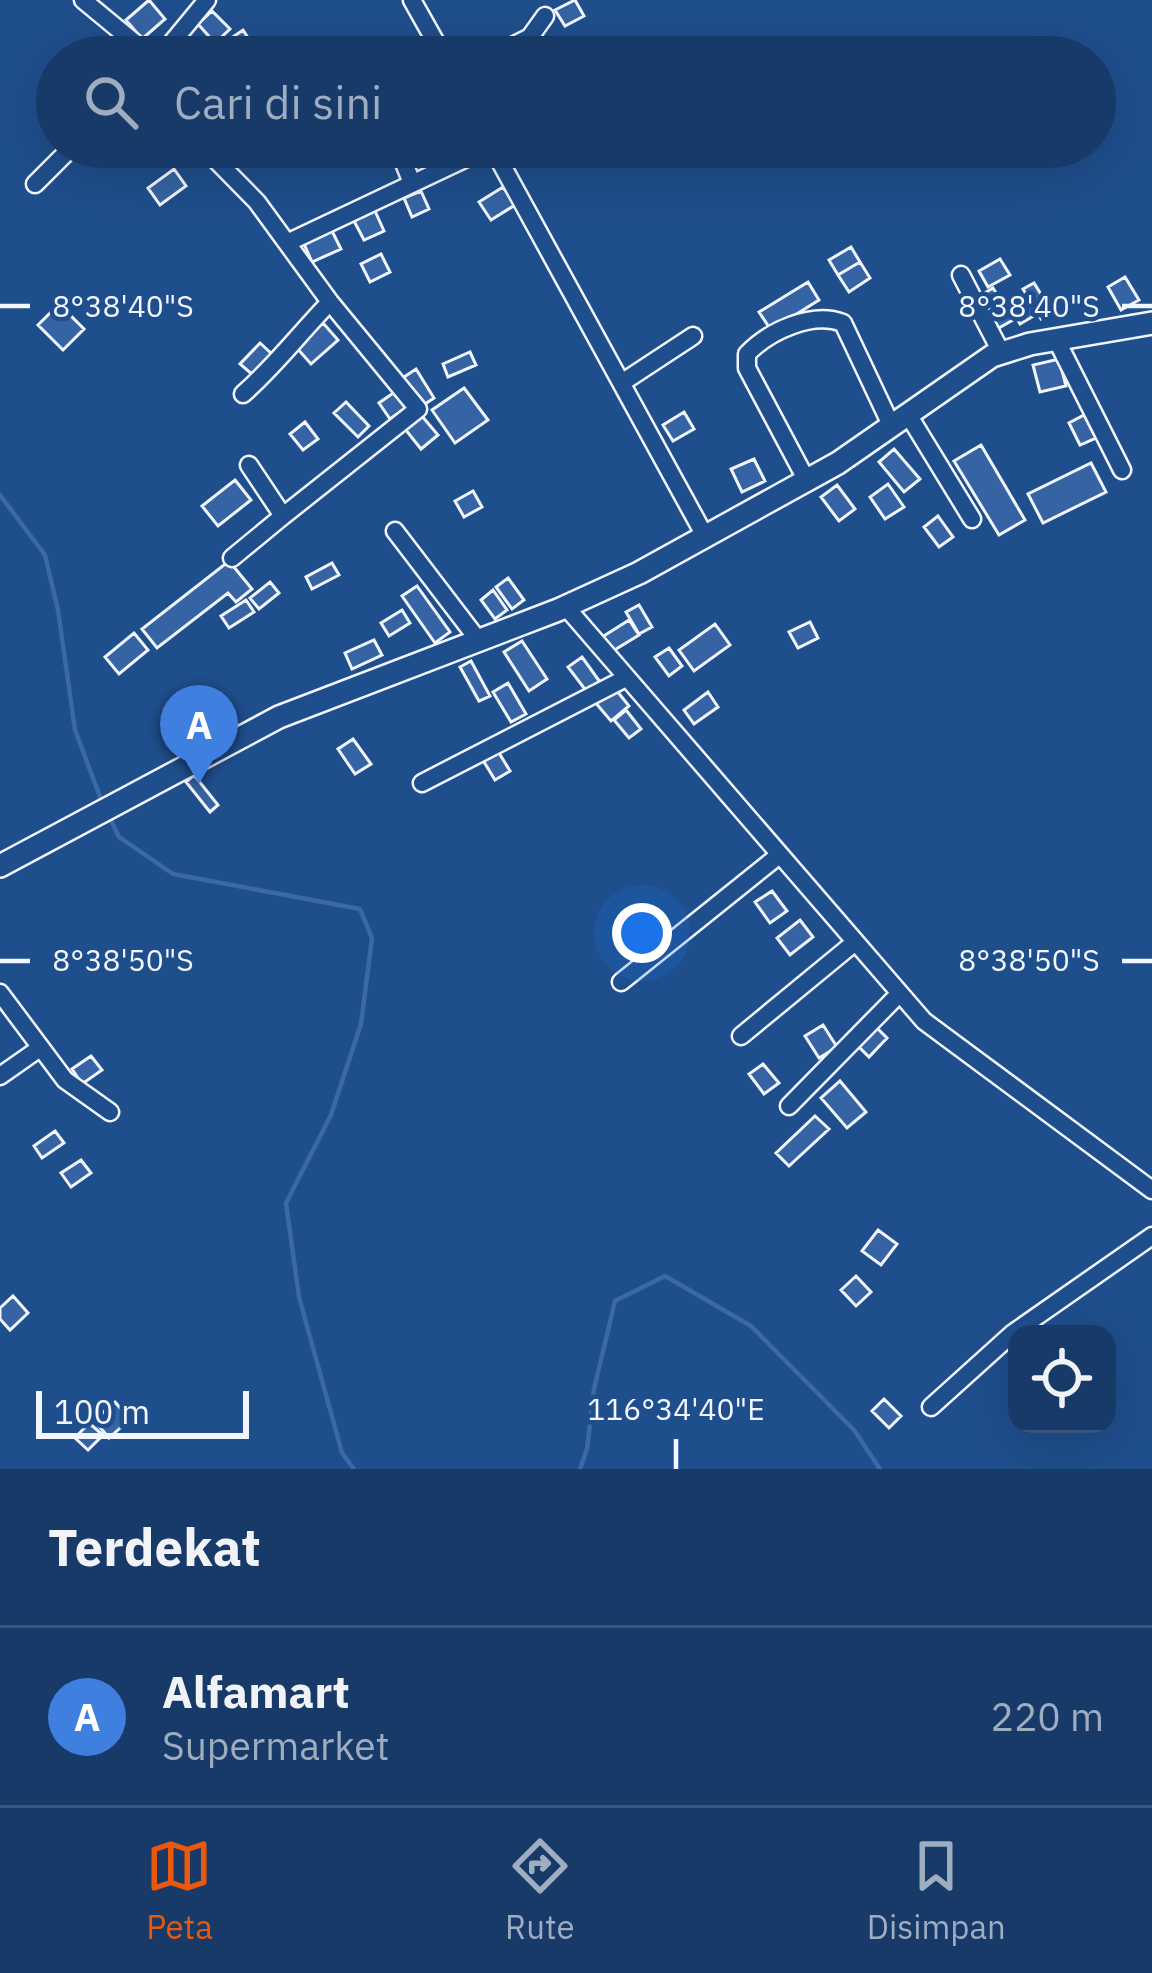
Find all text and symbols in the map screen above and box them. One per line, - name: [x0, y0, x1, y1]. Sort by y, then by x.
- search box: [36, 36, 1116, 168]
- icon: search: [78, 69, 144, 135]
- text: Cari di sini: [174, 73, 382, 131]
- text: 8°38'40"S: [52, 286, 194, 325]
- text: 8°38'40"S: [958, 286, 1100, 325]
- pin: A: [160, 685, 238, 784]
- your location: [612, 903, 672, 963]
- text: 8°38'50"S: [52, 940, 194, 979]
- text: 8°38'50"S: [958, 940, 1100, 979]
- map controls: [1008, 1325, 1116, 1433]
- button: locate: [1008, 1325, 1116, 1433]
- scale bar: [36, 1385, 249, 1438]
- text: 116°34'40"E: [587, 1389, 765, 1428]
- text: 100 m: [54, 1390, 150, 1433]
- text: Terdekat: [48, 1514, 261, 1580]
- text: Alfamart: [162, 1662, 350, 1720]
- text: A: [74, 1691, 100, 1742]
- text: 220 m: [991, 1691, 1104, 1742]
- text: Supermarket: [162, 1720, 389, 1771]
- tab: Peta: [146, 1833, 213, 1948]
- tab: Rute: [505, 1833, 575, 1948]
- tab: Disimpan: [867, 1833, 1006, 1948]

